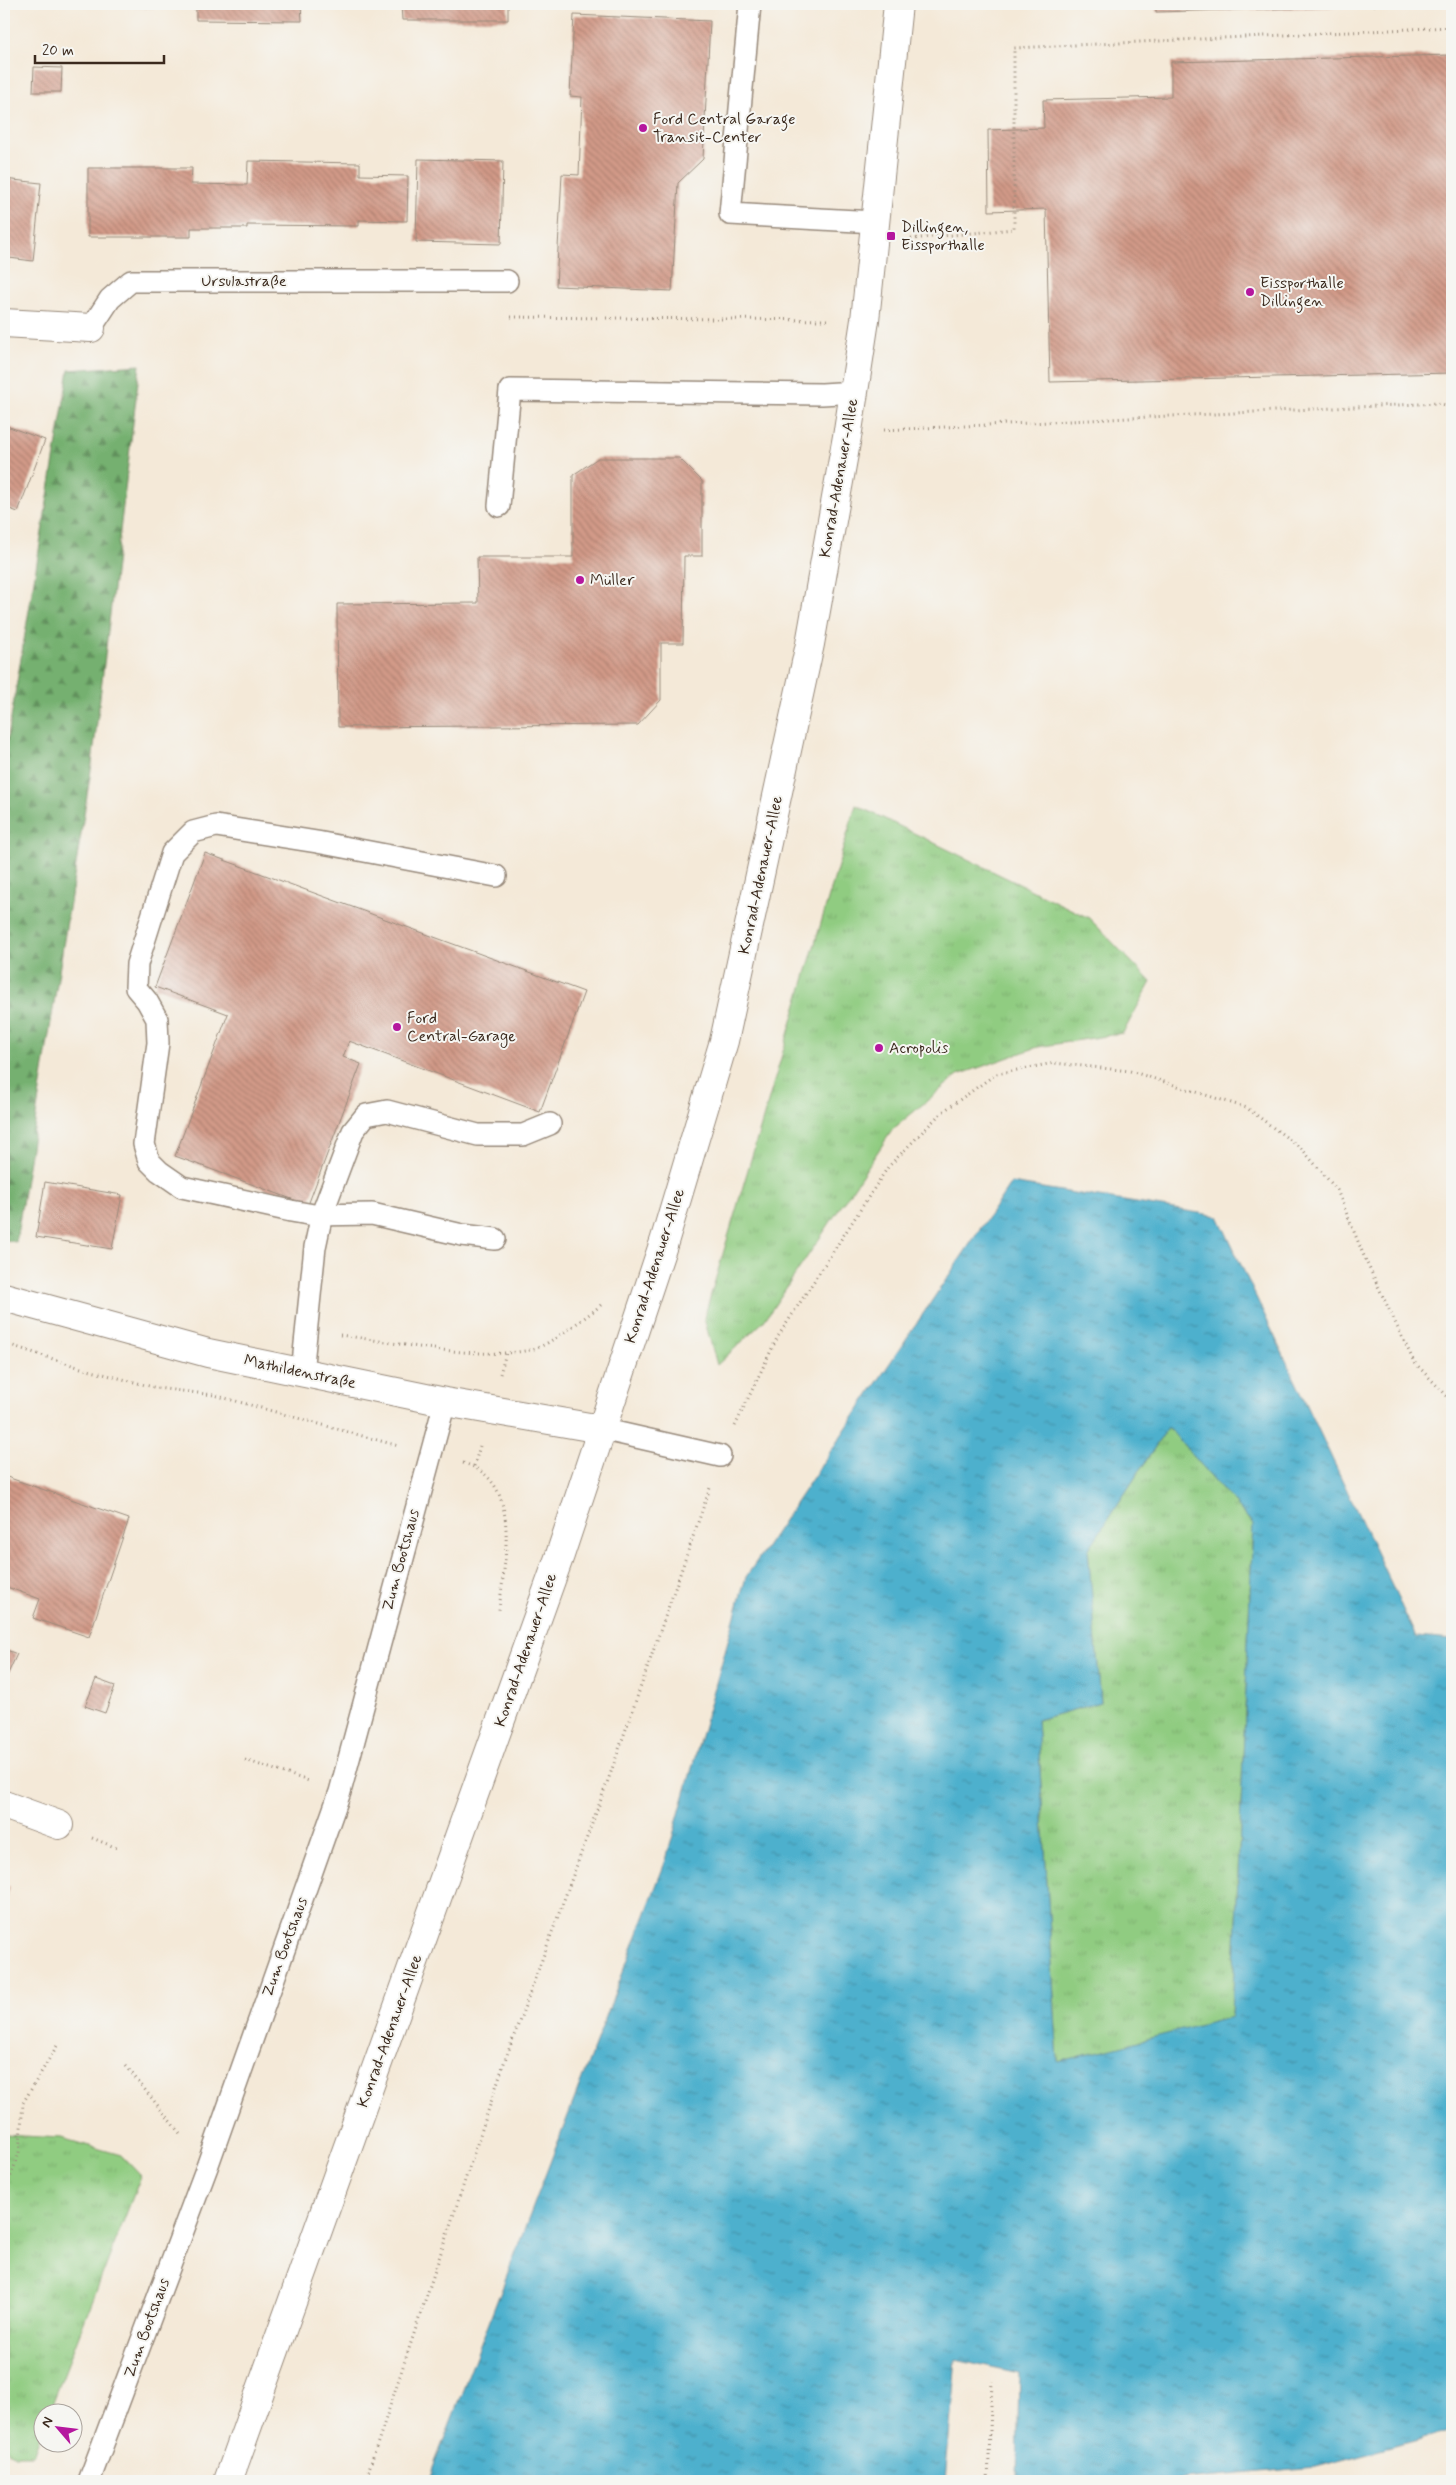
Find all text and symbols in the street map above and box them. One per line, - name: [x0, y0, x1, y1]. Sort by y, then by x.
- scale bar: [35, 32, 164, 64]
- text: 20 m: [42, 41, 74, 61]
- place label: Ford Central Garage Transit-Center: [653, 109, 796, 148]
- marker: Ford Central Garage Transit-Center: [637, 122, 649, 134]
- place label: Dillingen, Eissporthalle: [901, 217, 985, 256]
- marker: Dillingen, Eissporthalle: [885, 230, 897, 242]
- street label: Ursulastraße: [201, 271, 287, 292]
- place label: Eissporthalle Dillingen: [1260, 273, 1344, 313]
- marker: Eissporthalle Dillingen: [1244, 286, 1256, 298]
- street label: Konrad-Adenauer-Allee: [815, 396, 863, 559]
- place label: Müller: [590, 570, 635, 591]
- marker: Müller: [574, 574, 586, 586]
- street label: Konrad-Adenauer-Allee: [734, 793, 788, 956]
- place label: Ford Central-Garage: [407, 1008, 516, 1048]
- marker: Ford Central-Garage: [391, 1021, 403, 1033]
- place label: Acropolis: [889, 1038, 948, 1059]
- marker: Acropolis: [873, 1042, 885, 1054]
- street label: Konrad-Adenauer-Allee: [620, 1186, 690, 1346]
- street label: Mathildenstraße: [242, 1350, 358, 1394]
- street label: Zum Bootshaus: [377, 1507, 425, 1613]
- street label: Konrad-Adenauer-Allee: [490, 1570, 562, 1730]
- street label: Zum Bootshaus: [257, 1894, 313, 2000]
- street label: Konrad-Adenauer-Allee: [353, 1951, 428, 2110]
- street label: Zum Bootshaus: [119, 2275, 175, 2381]
- north arrow: [32, 2402, 82, 2452]
- text: N: [37, 2414, 58, 2431]

